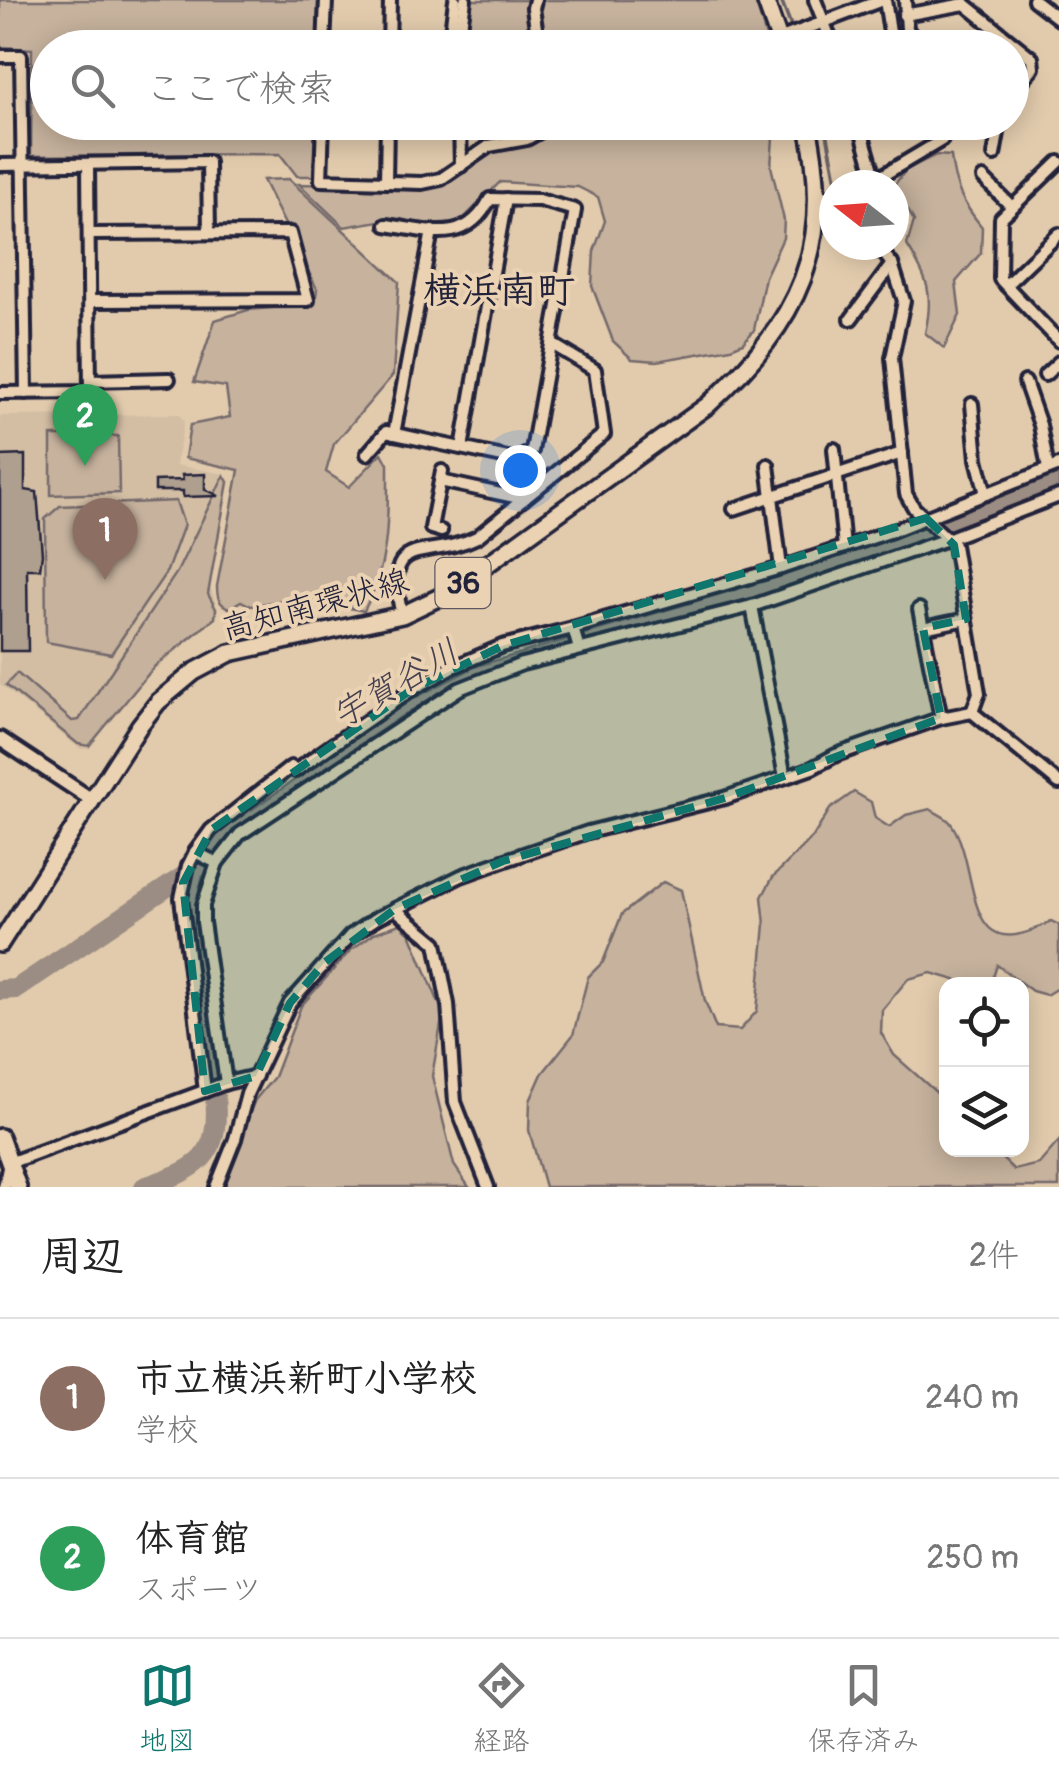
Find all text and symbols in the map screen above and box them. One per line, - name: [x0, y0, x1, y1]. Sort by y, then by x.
- search box: [30, 30, 1029, 140]
- icon: search: [65, 58, 120, 113]
- text: ここで検索: [145, 65, 335, 113]
- north arrow: [819, 170, 909, 260]
- district label: 横浜南町: [423, 267, 575, 315]
- pin: 2: [52, 384, 118, 466]
- your location: [495, 445, 546, 496]
- pin: 1: [72, 498, 138, 580]
- road number: 36: [436, 558, 490, 608]
- street label: 高知南環状線: [217, 561, 413, 649]
- water label: 宇賀谷川: [324, 630, 467, 738]
- map controls: [939, 977, 1029, 1157]
- button: locate: [939, 977, 1029, 1067]
- button: layers: [939, 1067, 1029, 1157]
- text: 周辺: [40, 1231, 124, 1283]
- text: 2件: [969, 1236, 1019, 1276]
- text: 市立横浜新町小学校: [135, 1355, 477, 1403]
- text: 1: [66, 1378, 79, 1418]
- text: 240 m: [925, 1378, 1019, 1418]
- text: 学校: [135, 1410, 199, 1450]
- text: 体育館: [135, 1515, 249, 1563]
- text: 2: [64, 1538, 81, 1578]
- text: 250 m: [927, 1538, 1019, 1578]
- text: スポーツ: [135, 1570, 262, 1610]
- tab: 地図: [139, 1658, 195, 1759]
- tab: 経路: [473, 1658, 530, 1759]
- tab: 保存済み: [808, 1658, 920, 1759]

